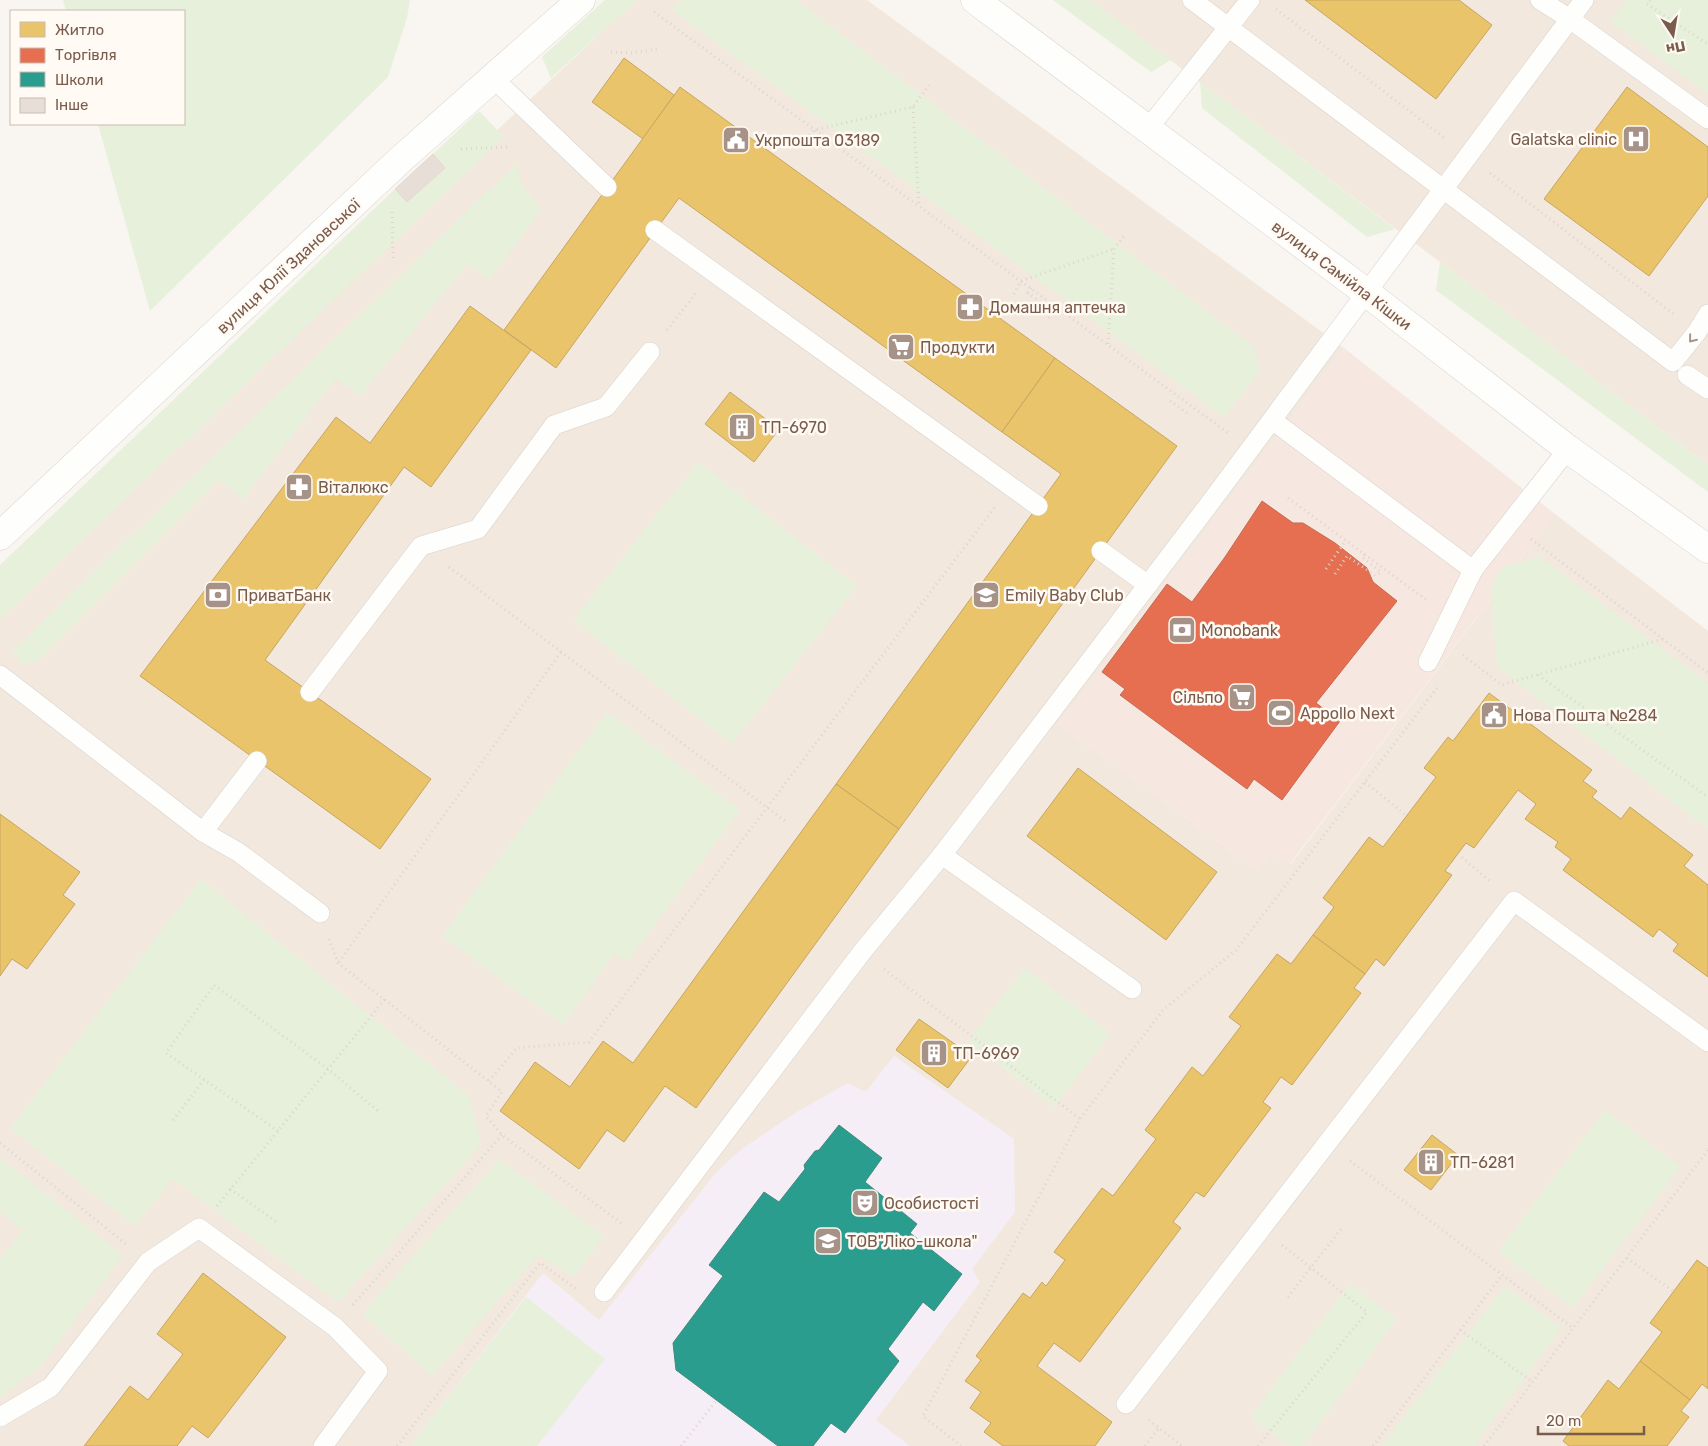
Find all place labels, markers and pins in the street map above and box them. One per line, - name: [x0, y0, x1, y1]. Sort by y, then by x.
- hospital icon: Galatska clinic: [1621, 124, 1651, 154]
- public building icon: Укрпошта 03189: [721, 125, 751, 155]
- place label: Galatska clinic: [1510, 130, 1617, 149]
- place label: Укрпошта 03189: [755, 131, 880, 150]
- pharmacy icon: Домашня аптечка: [955, 292, 985, 322]
- place label: Домашня аптечка: [989, 298, 1126, 317]
- supermarket icon: Продукти: [886, 332, 916, 362]
- place label: Продукти: [920, 338, 995, 357]
- building icon: ТП-6970: [727, 412, 757, 442]
- place label: ТП-6970: [761, 418, 827, 437]
- pharmacy icon: Віталюкс: [284, 472, 314, 502]
- place label: Віталюкс: [318, 478, 389, 497]
- bank icon: ПриватБанк: [203, 580, 233, 610]
- school or university icon: Emily Baby Club: [971, 580, 1001, 610]
- place label: ПриватБанк: [237, 586, 332, 605]
- place label: Emily Baby Club: [1005, 586, 1124, 605]
- bank icon: Monobank: [1167, 615, 1197, 645]
- place label: Monobank: [1201, 621, 1279, 640]
- supermarket icon: Сільпо: [1227, 682, 1257, 712]
- place label: Сільпо: [1173, 688, 1223, 707]
- sports icon: Appollo Next: [1266, 698, 1296, 728]
- public building icon: Нова Пошта №284: [1479, 700, 1509, 730]
- place label: Appollo Next: [1300, 704, 1395, 723]
- place label: Нова Пошта №284: [1513, 706, 1658, 725]
- building icon: ТП-6969: [919, 1038, 949, 1068]
- place label: ТП-6969: [953, 1044, 1019, 1063]
- building icon: ТП-6281: [1416, 1147, 1446, 1177]
- place label: ТП-6281: [1450, 1153, 1514, 1172]
- theatre icon: Особистості: [850, 1188, 880, 1218]
- place label: Особистості: [884, 1194, 979, 1213]
- school or university icon: ТОВ"Ліко-школа": [813, 1226, 843, 1256]
- place label: ТОВ"Ліко-школа": [847, 1232, 977, 1251]

